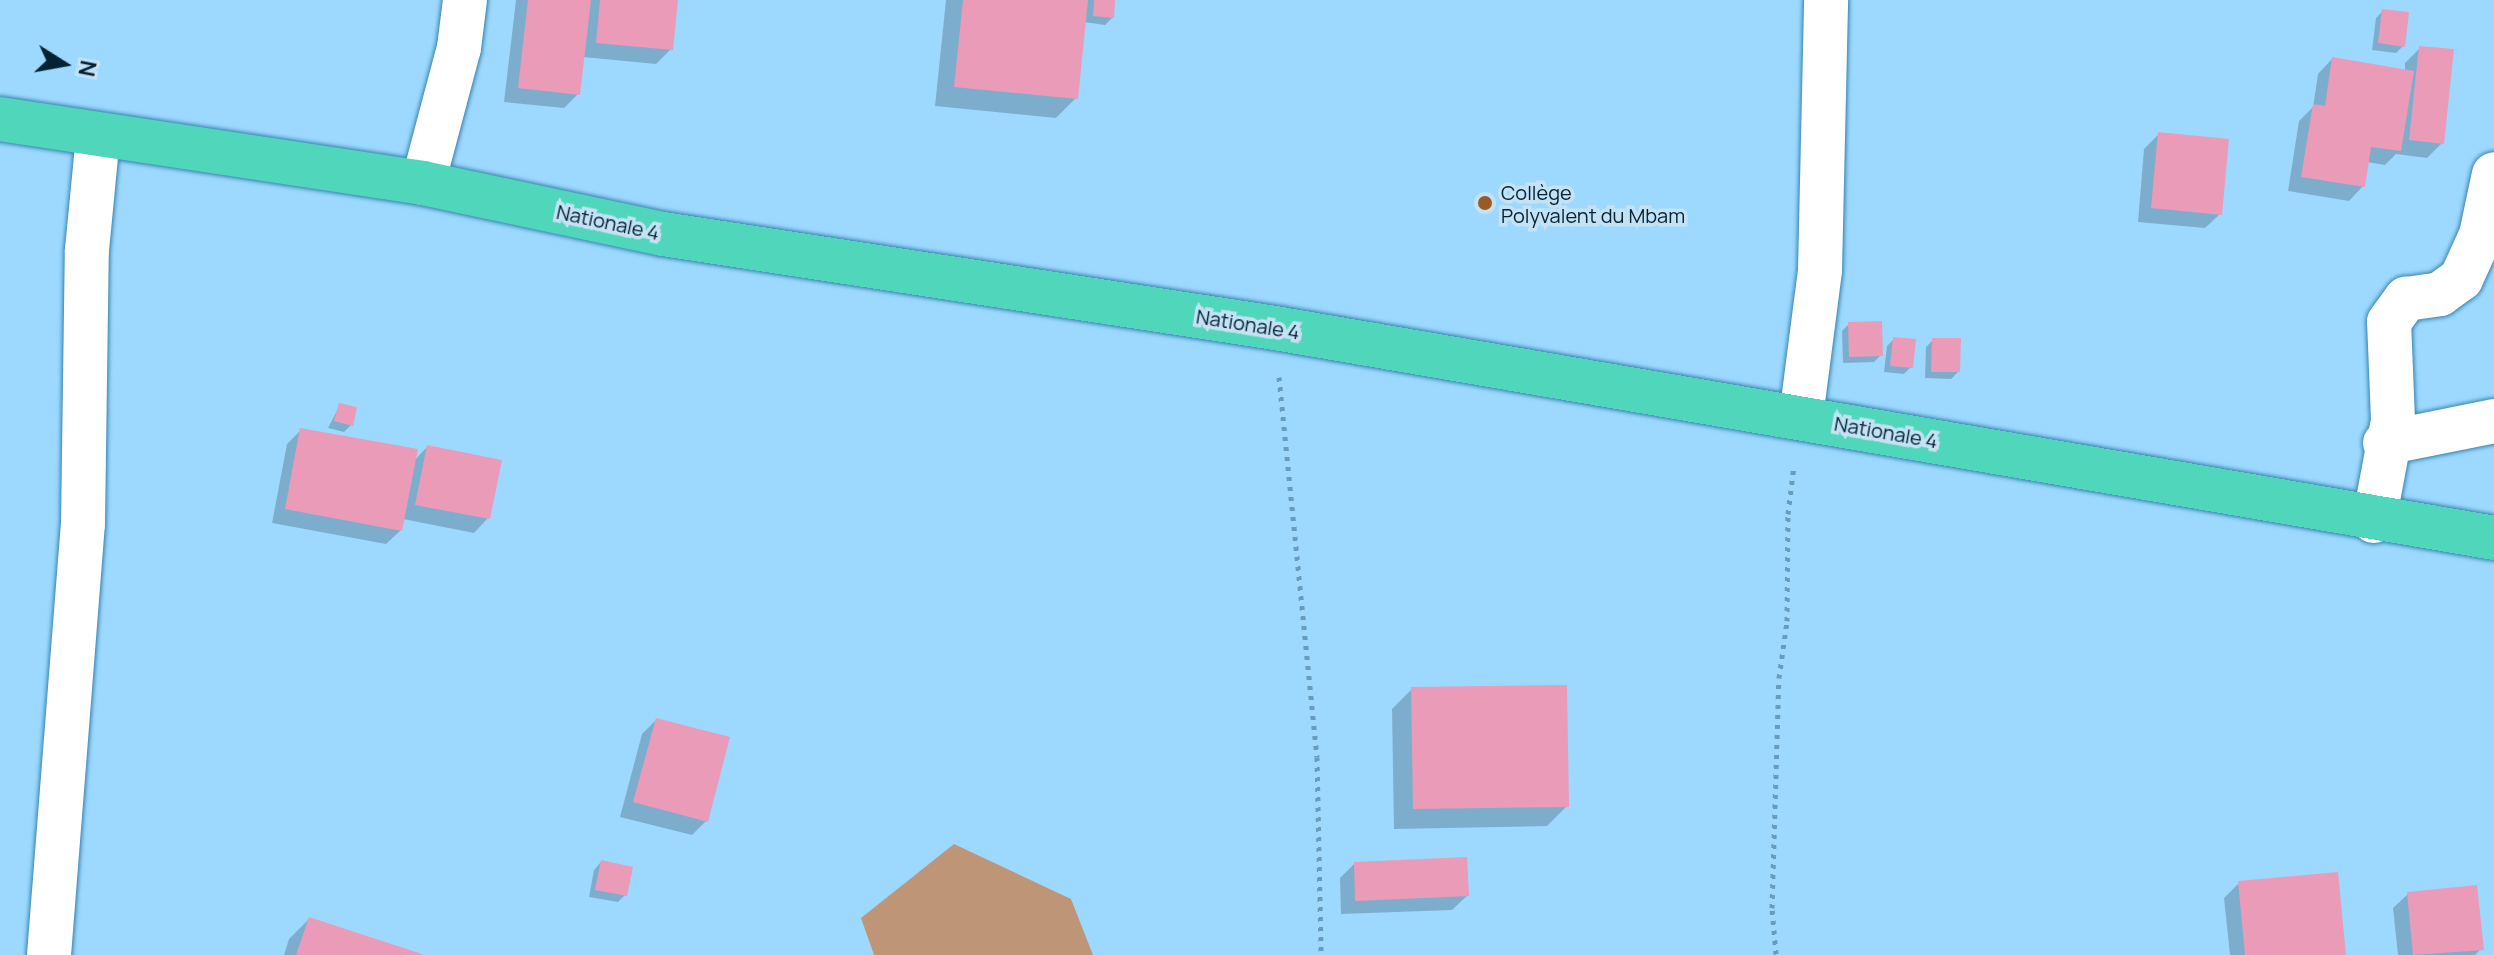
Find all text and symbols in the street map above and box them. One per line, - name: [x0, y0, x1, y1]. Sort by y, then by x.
- north arrow: [24, 24, 104, 104]
- text: N: [71, 58, 104, 79]
- place label: Collège Polyvalent du Mbam: [1501, 180, 1685, 227]
- marker: Collège Polyvalent du Mbam: [1476, 194, 1494, 212]
- street label: Nationale 4: [554, 199, 662, 245]
- street label: Nationale 4: [1195, 304, 1301, 344]
- street label: Nationale 4: [1832, 411, 1940, 453]

